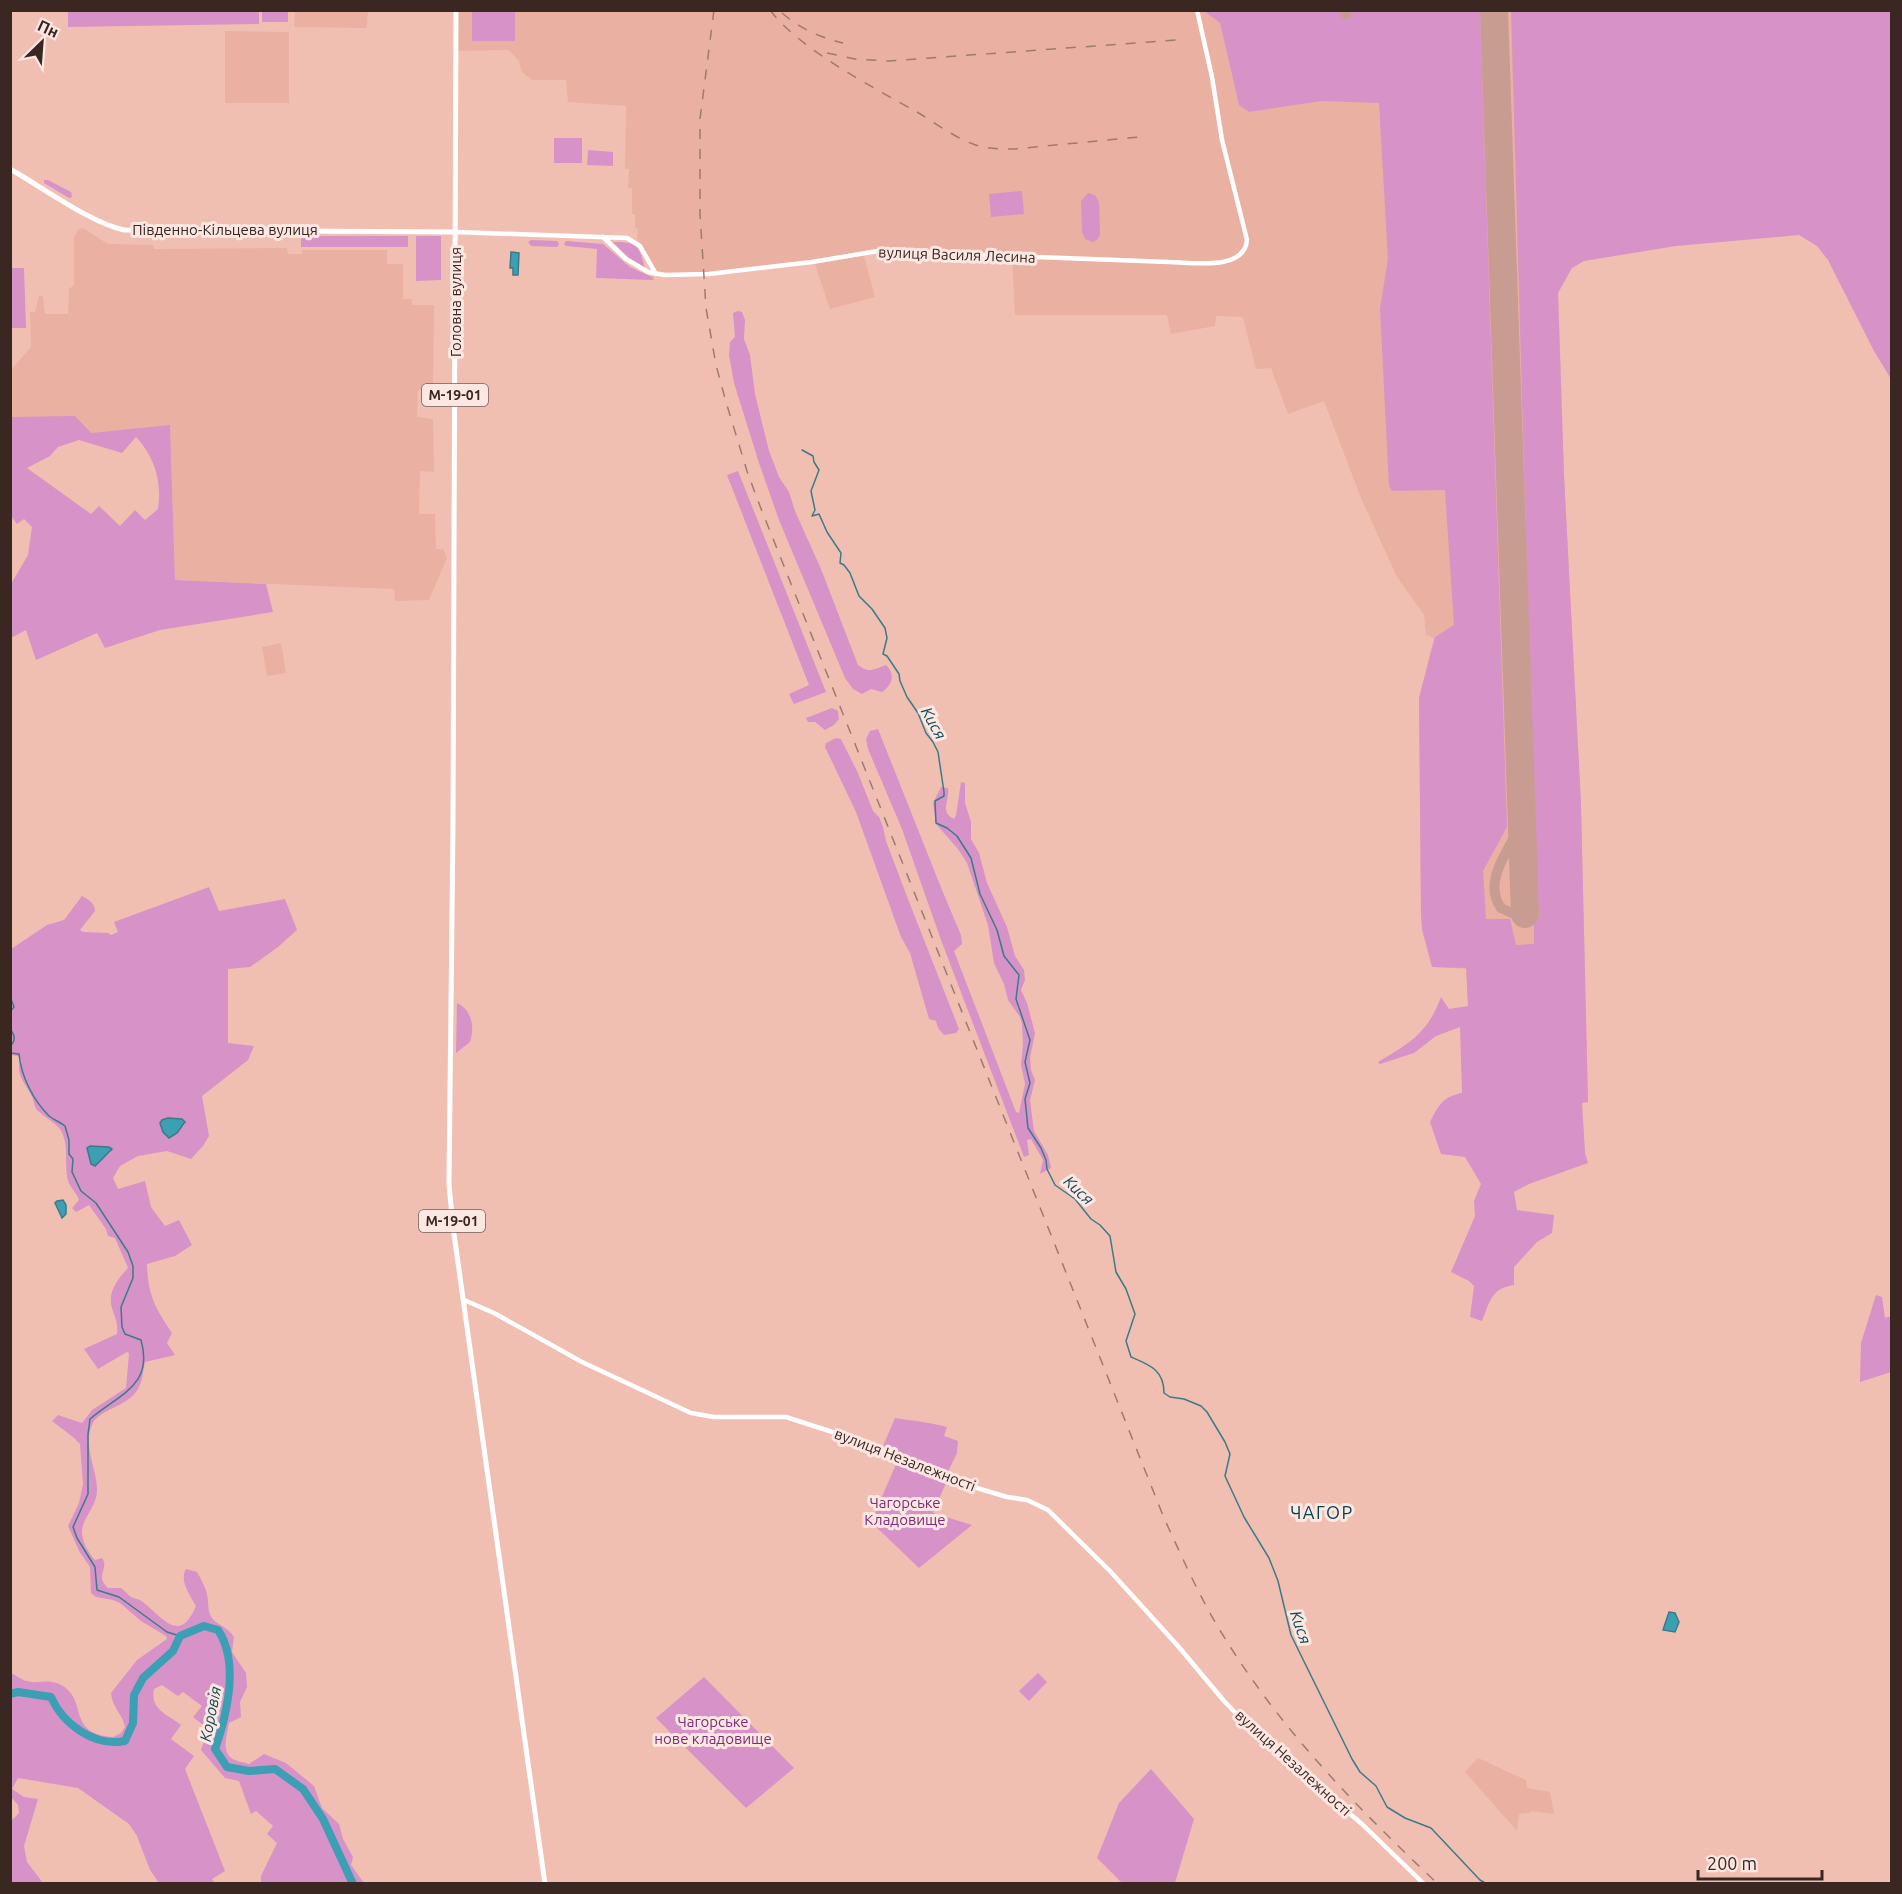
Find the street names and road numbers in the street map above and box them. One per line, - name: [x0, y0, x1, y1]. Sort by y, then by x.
- street label: Південно-Кільцева вулиця: [132, 221, 318, 238]
- street label: вулиця Василя Лесина: [878, 243, 1036, 266]
- street label: Головна вулиця: [447, 247, 464, 357]
- road number: М-19-01: [422, 384, 488, 406]
- road number: М-19-01: [419, 1210, 485, 1232]
- street label: вулиця Незалежності: [832, 1425, 978, 1494]
- street label: вулиця Незалежності: [1232, 1706, 1355, 1819]

